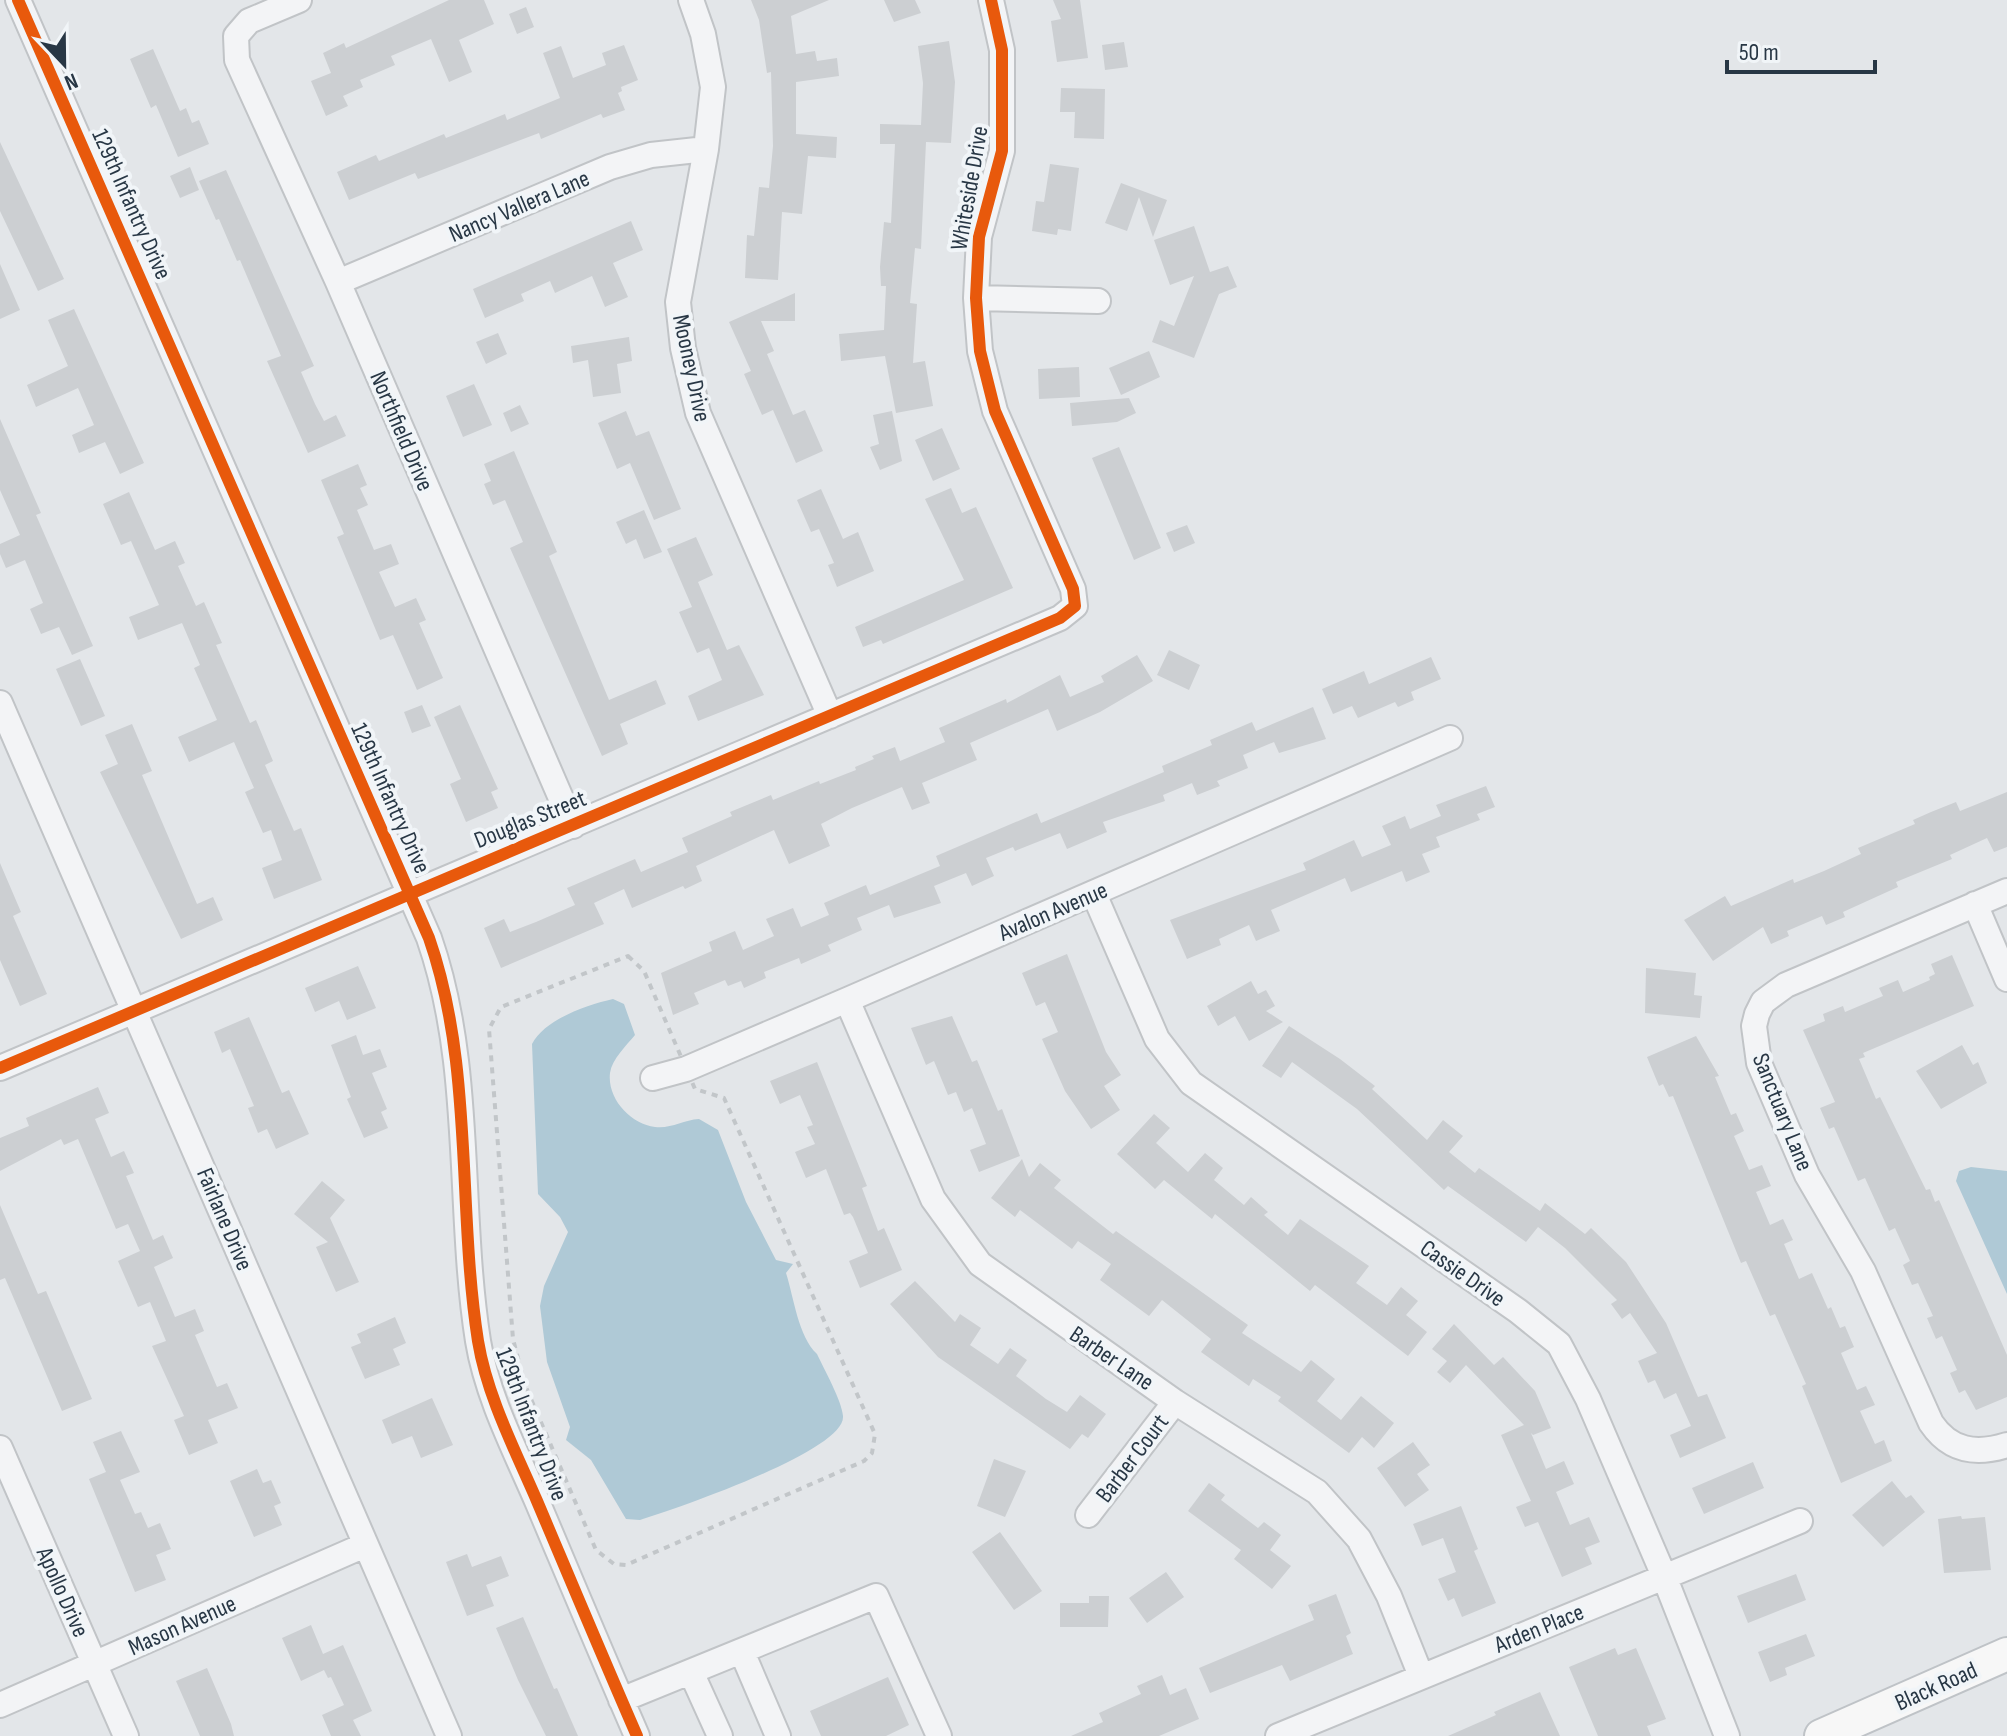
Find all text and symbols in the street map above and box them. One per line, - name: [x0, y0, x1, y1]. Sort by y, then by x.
- north arrow: [24, 24, 104, 104]
- scale bar: [1727, 24, 1875, 74]
- text: 50 m: [1739, 38, 1779, 67]
- text: N: [60, 66, 81, 96]
- street label: 129th Infantry Drive: [85, 124, 178, 284]
- street label: Whiteside Drive: [944, 124, 995, 252]
- street label: Nancy Vallera Lane: [445, 164, 594, 249]
- street label: Mooney Drive: [666, 312, 717, 424]
- street label: Northfield Drive: [363, 367, 440, 495]
- street label: 129th Infantry Drive: [344, 718, 437, 878]
- street label: Douglas Street: [470, 784, 590, 855]
- street label: Avalon Avenue: [994, 876, 1112, 948]
- street label: Sanctuary Lane: [1746, 1049, 1819, 1175]
- street label: Fairlane Drive: [190, 1164, 259, 1275]
- street label: Cassie Drive: [1415, 1234, 1511, 1313]
- street label: Barber Lane: [1064, 1320, 1159, 1397]
- street label: 129th Infantry Drive: [489, 1344, 574, 1505]
- street label: Barber Court: [1090, 1408, 1175, 1508]
- street label: Apollo Drive: [30, 1542, 95, 1642]
- street label: Mason Avenue: [124, 1589, 241, 1662]
- street label: Arden Place: [1489, 1597, 1588, 1660]
- street label: Black Road: [1891, 1656, 1982, 1717]

